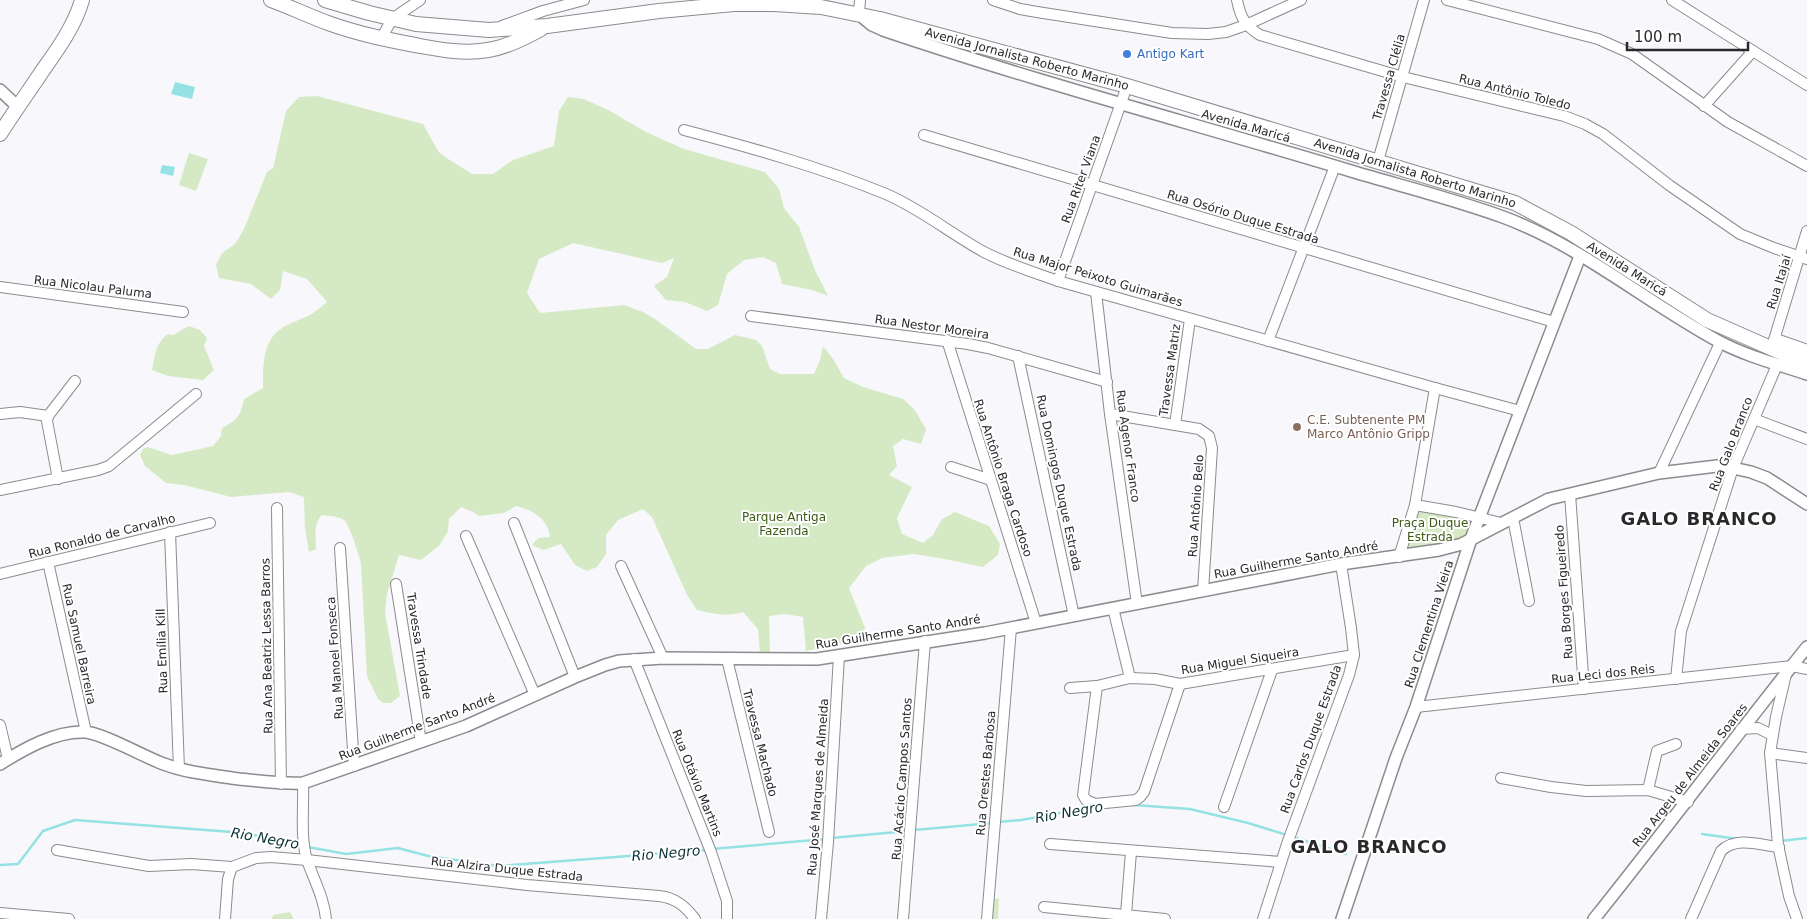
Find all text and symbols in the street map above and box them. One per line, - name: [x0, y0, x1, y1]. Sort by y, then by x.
- scale bar: [1627, 20, 1748, 52]
- street label: Avenida Jornalista Roberto Marinho: [924, 25, 1130, 93]
- text: 100 m: [1634, 28, 1682, 46]
- street label: Travessa Clélia: [1370, 32, 1408, 123]
- place label: Antigo Kart: [1137, 47, 1205, 61]
- marker: Antigo Kart: [1121, 48, 1133, 60]
- street label: Rua Antônio Toledo: [1458, 71, 1572, 113]
- street label: Avenida Maricá: [1200, 107, 1292, 145]
- street label: Rua Riter Viana: [1059, 133, 1103, 225]
- street label: Avenida Jornalista Roberto Marinho: [1312, 136, 1518, 210]
- street label: Rua Osório Duque Estrada: [1165, 187, 1321, 247]
- street label: Avenida Maricá: [1584, 239, 1670, 299]
- street label: Rua Major Peixoto Guimarães: [1012, 245, 1184, 309]
- street label: Rua Itajaí: [1764, 252, 1794, 311]
- street label: Rua Nicolau Paluma: [33, 273, 153, 301]
- street label: Rua Nestor Moreira: [874, 312, 990, 342]
- street label: Travessa Matriz: [1156, 323, 1183, 418]
- street label: Rua Agenor Franco: [1113, 389, 1143, 503]
- street label: Rua Domingos Duque Estrada: [1033, 394, 1085, 572]
- street label: Rua Galo Branco: [1707, 395, 1755, 493]
- street label: Rua Antônio Braga Cardoso: [971, 397, 1035, 559]
- place label: C.E. Subtenente PM Marco Antônio Gripp: [1307, 413, 1430, 441]
- marker: C.E. Subtenente PM Marco Antônio Gripp: [1291, 421, 1303, 433]
- street label: Rua Antônio Belo: [1185, 454, 1207, 558]
- district label: GALO BRANCO: [1620, 508, 1778, 529]
- park label: Parque Antiga Fazenda: [742, 510, 826, 538]
- street label: Rua Ronaldo de Carvalho: [27, 511, 177, 561]
- park label: Praça Duque Estrada: [1392, 516, 1468, 544]
- street label: Rua Borges Figueiredo: [1552, 525, 1576, 659]
- street label: Rua Guilherme Santo André: [1213, 539, 1379, 581]
- street label: Rua Ana Beatriz Lessa Barros: [258, 558, 276, 734]
- street label: Rua Clementina Vieira: [1402, 558, 1456, 690]
- street label: Rua Samuel Barreira: [59, 582, 99, 706]
- street label: Travessa Trindade: [404, 591, 434, 700]
- street label: Rua Manoel Fonseca: [324, 596, 346, 720]
- street label: Rua Emília Kill: [154, 608, 170, 694]
- street label: Rua Guilherme Santo André: [815, 612, 981, 652]
- street label: Rua Miguel Siqueira: [1180, 645, 1300, 677]
- street label: Rua Leci dos Reis: [1551, 662, 1655, 686]
- street label: Rua Carlos Duque Estrada: [1278, 663, 1344, 815]
- street label: Travessa Machado: [740, 687, 780, 798]
- street label: Rua Guilherme Santo André: [337, 691, 497, 763]
- street label: Rua Acácio Campos Santos: [889, 697, 915, 861]
- street label: Rua José Marques de Almeida: [805, 698, 831, 876]
- street label: Rua Argeu de Almeida Soares: [1630, 701, 1750, 849]
- street label: Rua Orestes Barbosa: [974, 710, 998, 836]
- street label: Rua Otávio Martins: [669, 727, 725, 839]
- water label: Rio Negro: [1034, 798, 1104, 826]
- water label: Rio Negro: [230, 824, 300, 852]
- district label: GALO BRANCO: [1290, 836, 1448, 857]
- water label: Rio Negro: [631, 842, 701, 864]
- street label: Rua Alzira Duque Estrada: [430, 854, 584, 884]

